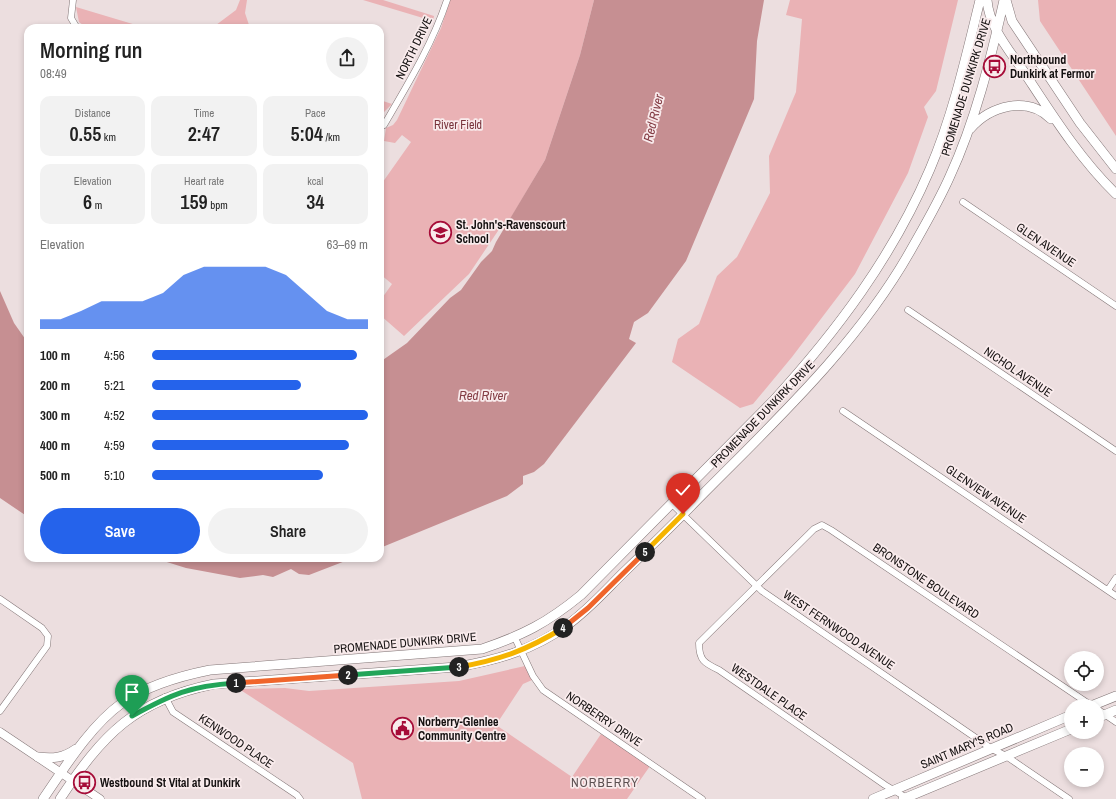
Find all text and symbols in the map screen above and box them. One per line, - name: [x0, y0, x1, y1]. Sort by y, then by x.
- street label: NORTH DRIVE: [392, 14, 436, 82]
- street label: PROMENADE DUNKIRK DRIVE: [937, 16, 995, 158]
- text: Morning run: [40, 35, 143, 65]
- button: share: [326, 37, 368, 79]
- place label: Northbound Dunkirk at Fermor: [1010, 52, 1094, 82]
- bus stop icon: Northbound Dunkirk at Fermor: [981, 54, 1007, 80]
- text: 08:49: [40, 65, 67, 82]
- water label: Red River: [639, 92, 668, 143]
- text: Distance: [75, 106, 110, 120]
- text: Time: [194, 106, 214, 120]
- text: Pace: [305, 106, 326, 120]
- park label: River Field: [434, 117, 482, 133]
- text: 0.55: [69, 120, 101, 147]
- text: 2:47: [188, 120, 220, 147]
- text: 5:04: [291, 120, 323, 147]
- text: km: [101, 130, 116, 144]
- text: /km: [323, 130, 340, 144]
- text: Elevation: [74, 174, 111, 188]
- text: Heart rate: [184, 174, 224, 188]
- text: kcal: [307, 174, 323, 188]
- text: 6: [83, 188, 92, 215]
- text: 159: [180, 188, 208, 215]
- text: 34: [306, 188, 324, 215]
- text: m: [92, 198, 102, 212]
- text: bpm: [208, 198, 228, 212]
- place label: St. John's-Ravenscourt School: [456, 217, 566, 247]
- school or university icon: St. John's-Ravenscourt School: [428, 219, 454, 245]
- street label: GLEN AVENUE: [1013, 219, 1079, 271]
- text: Elevation: [40, 236, 84, 253]
- text: 63–69 m: [327, 236, 368, 253]
- street label: NICHOL AVENUE: [981, 343, 1055, 401]
- text: 100 m: [40, 347, 70, 364]
- text: 4:56: [104, 347, 125, 364]
- street label: PROMENADE DUNKIRK DRIVE: [707, 357, 819, 471]
- text: 200 m: [40, 377, 70, 394]
- text: 5:21: [104, 377, 125, 394]
- water label: Red River: [459, 387, 507, 404]
- text: 300 m: [40, 407, 70, 424]
- text: 4:52: [104, 407, 125, 424]
- text: 400 m: [40, 437, 70, 454]
- text: 4:59: [104, 437, 125, 454]
- street label: GLENVIEW AVENUE: [943, 461, 1029, 527]
- text: 500 m: [40, 467, 70, 484]
- text: 5:10: [104, 467, 125, 484]
- pin: [666, 473, 700, 514]
- icon: check: [672, 479, 694, 501]
- button: Save: [40, 508, 200, 554]
- button: Share: [208, 508, 368, 554]
- street label: BRONSTONE BOULEVARD: [870, 539, 982, 623]
- pin: 5: [635, 542, 655, 562]
- text: 5: [642, 545, 648, 559]
- street label: WEST FERNWOOD AVENUE: [780, 587, 898, 673]
- pin: 4: [553, 618, 573, 638]
- text: 4: [560, 621, 566, 635]
- street label: PROMENADE DUNKIRK DRIVE: [333, 629, 477, 657]
- map controls: [1064, 651, 1104, 787]
- button: locate: [1064, 651, 1104, 691]
- pin: 3: [449, 657, 469, 677]
- text: 3: [456, 660, 462, 674]
- street label: WESTDALE PLACE: [728, 660, 810, 724]
- pin: 2: [338, 665, 358, 685]
- text: 2: [345, 668, 351, 682]
- pin: 1: [226, 673, 246, 693]
- pin: [115, 675, 149, 716]
- text: 1: [233, 676, 239, 690]
- icon: arrive: [121, 681, 143, 703]
- street label: NORBERRY DRIVE: [563, 688, 645, 750]
- button: +: [1064, 699, 1104, 739]
- street label: KENWOOD PLACE: [195, 710, 277, 772]
- place label: Norberry-Glenlee Community Centre: [418, 714, 507, 744]
- public building icon: Norberry-Glenlee Community Centre: [390, 716, 416, 742]
- street label: SAINT MARY'S ROAD: [918, 719, 1016, 773]
- button: −: [1064, 747, 1104, 787]
- bus stop icon: Westbound St Vital at Dunkirk: [71, 770, 97, 796]
- district label: NORBERRY: [571, 774, 639, 791]
- place label: Westbound St Vital at Dunkirk: [100, 775, 241, 791]

